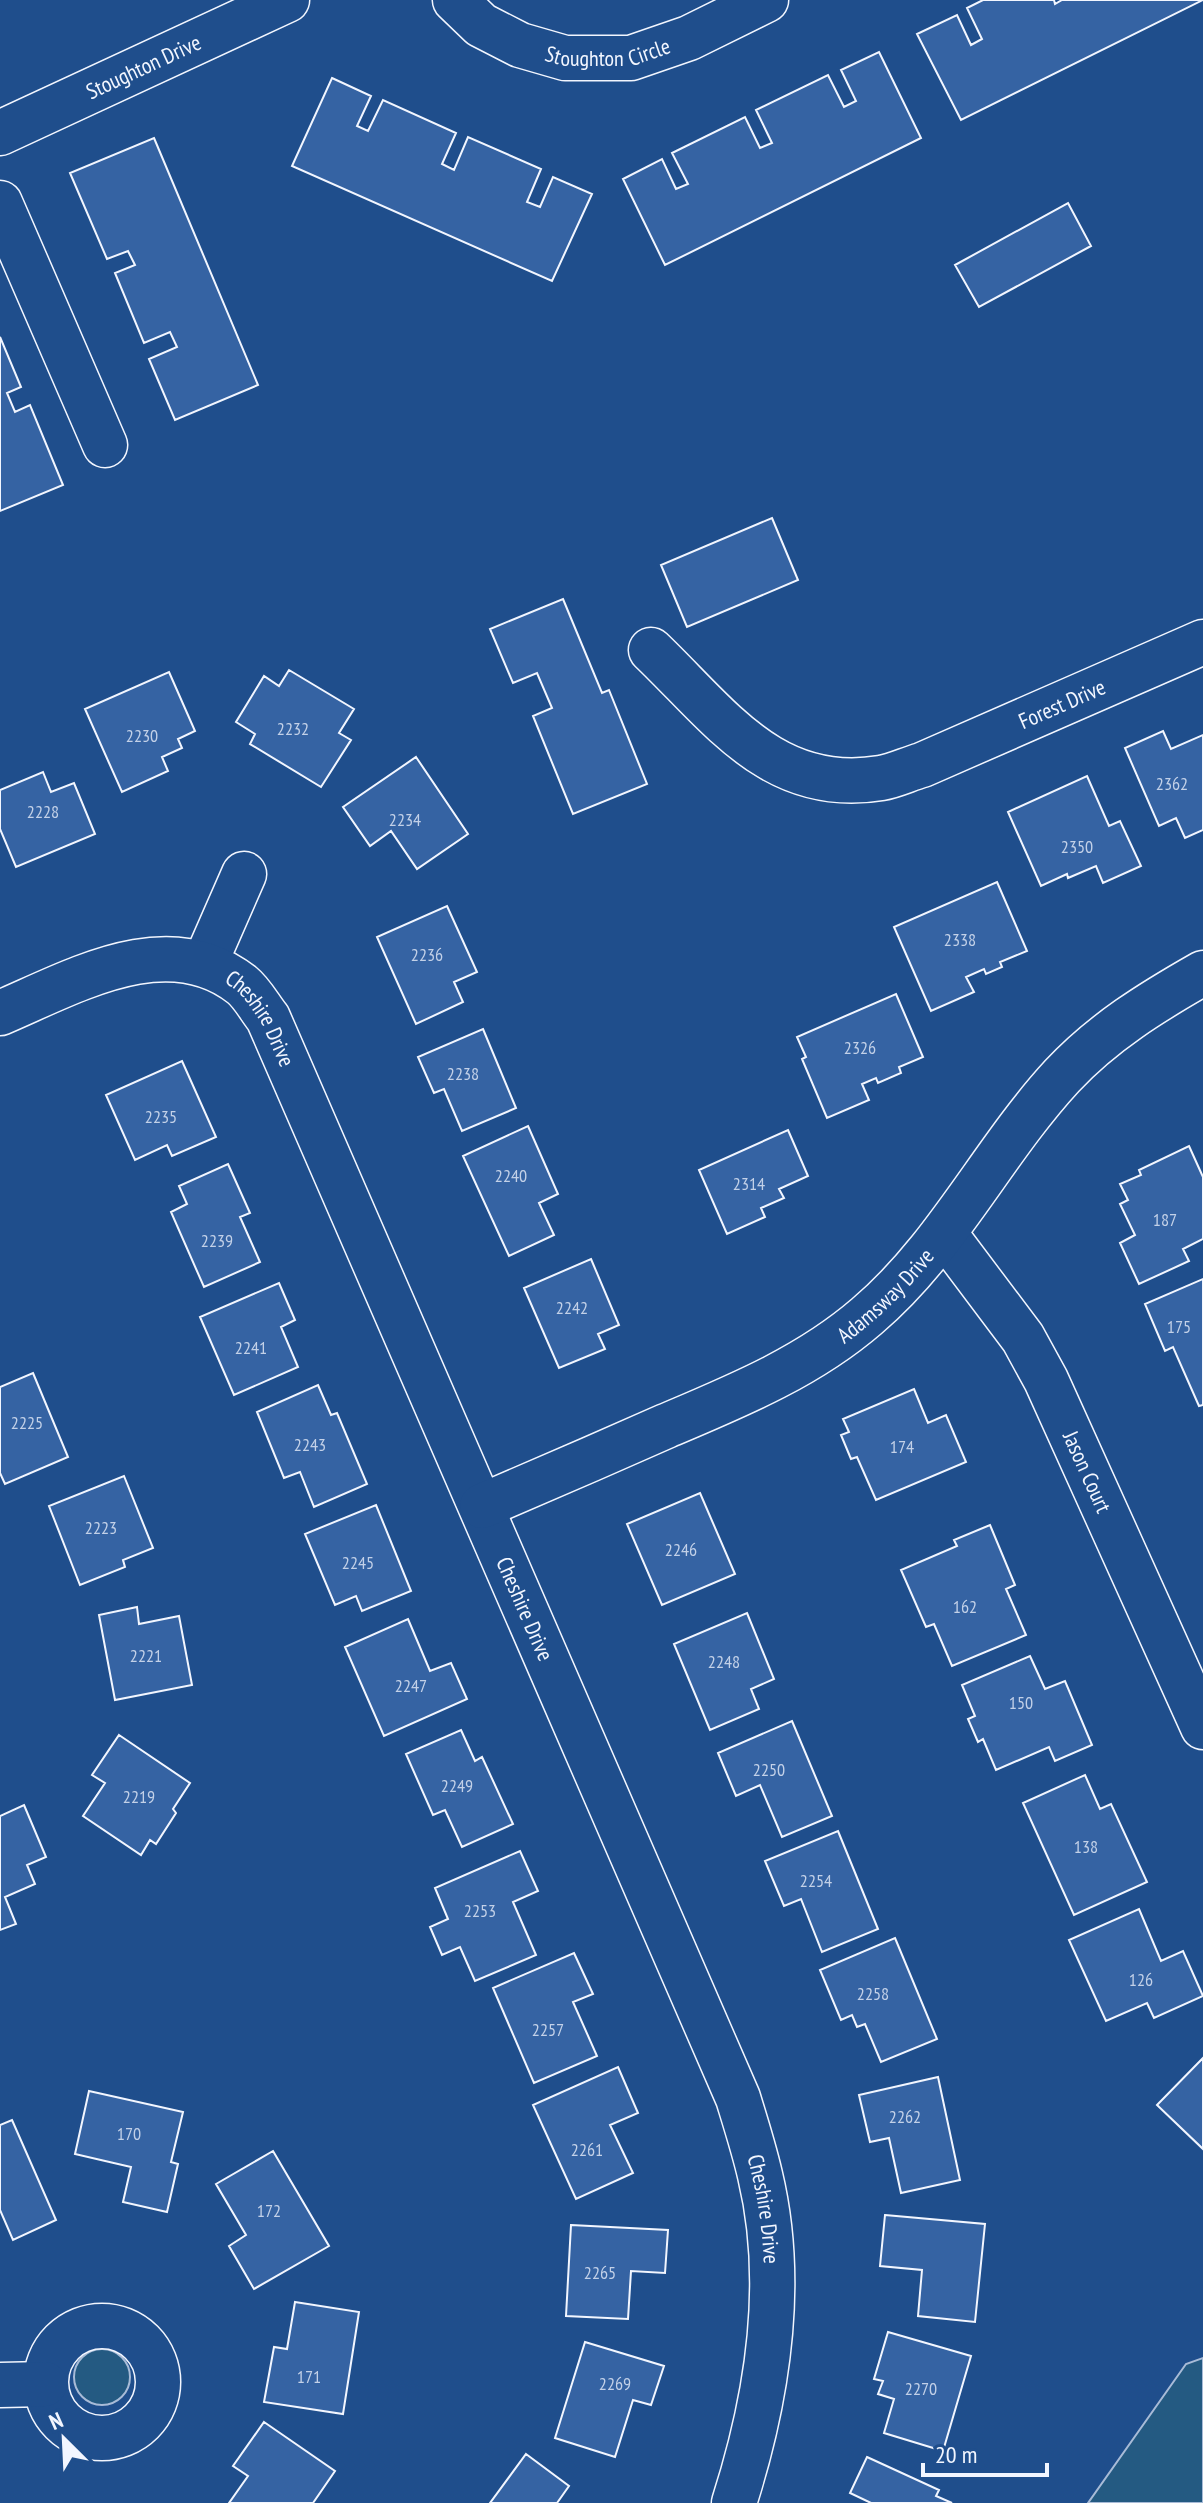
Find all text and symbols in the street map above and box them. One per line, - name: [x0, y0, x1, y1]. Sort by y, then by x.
- street label: Stoughton Drive: [82, 28, 205, 105]
- street label: Stoughton Circle: [542, 32, 674, 72]
- street label: Forest Drive: [1014, 673, 1110, 735]
- house number: 2232: [277, 717, 309, 740]
- house number: 2230: [126, 724, 158, 747]
- house number: 2362: [1156, 772, 1188, 795]
- house number: 2228: [27, 800, 59, 823]
- house number: 2234: [389, 808, 421, 831]
- house number: 2350: [1061, 835, 1093, 858]
- house number: 2338: [944, 928, 976, 951]
- house number: 2236: [411, 943, 443, 966]
- street label: Cheshire Drive: [220, 963, 301, 1071]
- house number: 2326: [844, 1036, 876, 1059]
- house number: 2238: [447, 1062, 479, 1085]
- house number: 2235: [145, 1105, 177, 1128]
- house number: 2240: [495, 1164, 527, 1187]
- house number: 2314: [733, 1172, 765, 1195]
- house number: 187: [1153, 1208, 1177, 1231]
- house number: 2239: [201, 1229, 233, 1252]
- street label: Adamsway Drive: [831, 1243, 940, 1349]
- house number: 2242: [556, 1296, 588, 1319]
- house number: 175: [1167, 1315, 1191, 1338]
- house number: 2241: [235, 1336, 267, 1359]
- house number: 2225: [11, 1411, 43, 1434]
- street label: Jason Court: [1057, 1426, 1118, 1517]
- house number: 2243: [294, 1433, 326, 1456]
- house number: 174: [890, 1435, 914, 1458]
- house number: 2223: [85, 1516, 117, 1539]
- house number: 2246: [665, 1538, 697, 1561]
- house number: 2245: [342, 1551, 374, 1574]
- street label: Cheshire Drive: [490, 1552, 560, 1665]
- house number: 162: [953, 1595, 977, 1618]
- house number: 2221: [130, 1644, 162, 1667]
- house number: 2248: [708, 1650, 740, 1673]
- house number: 2247: [395, 1674, 427, 1697]
- house number: 150: [1009, 1691, 1033, 1714]
- house number: 2250: [753, 1758, 785, 1781]
- house number: 2249: [441, 1774, 473, 1797]
- house number: 2219: [123, 1785, 155, 1808]
- house number: 138: [1074, 1835, 1098, 1858]
- house number: 2254: [800, 1869, 832, 1892]
- house number: 2253: [464, 1899, 496, 1922]
- house number: 126: [1129, 1968, 1153, 1991]
- house number: 2258: [857, 1982, 889, 2005]
- house number: 2257: [532, 2018, 564, 2041]
- house number: 2262: [889, 2105, 921, 2128]
- house number: 170: [117, 2122, 141, 2145]
- house number: 2261: [571, 2138, 603, 2161]
- street label: Cheshire Drive: [741, 2151, 786, 2264]
- house number: 172: [257, 2199, 281, 2222]
- house number: 2265: [584, 2261, 616, 2284]
- house number: 171: [297, 2365, 321, 2388]
- house number: 2269: [599, 2372, 631, 2395]
- house number: 2270: [905, 2377, 937, 2400]
- north arrow: [24, 2399, 104, 2479]
- text: N: [45, 2406, 67, 2436]
- scale bar: [923, 2427, 1047, 2477]
- text: 20 m: [935, 2439, 977, 2470]

